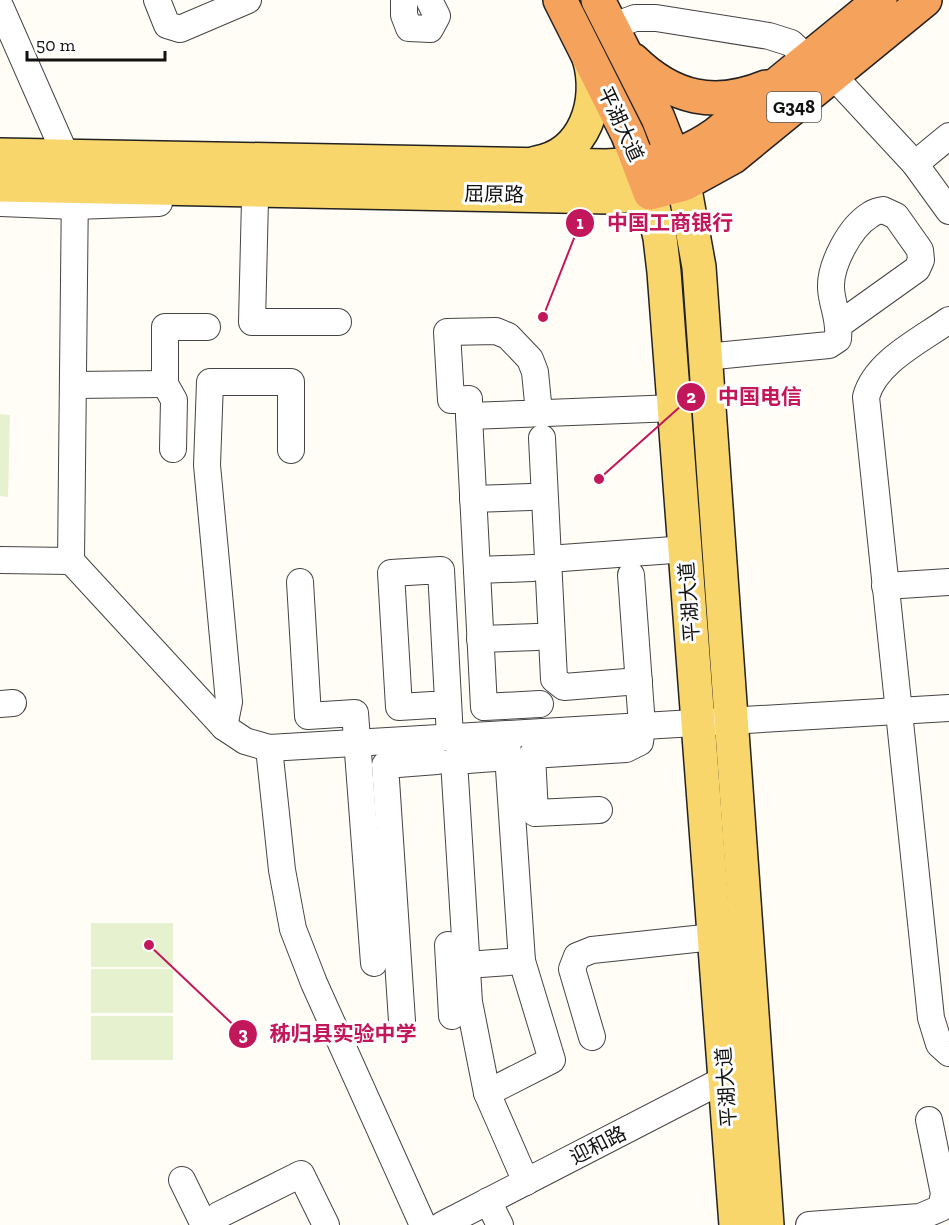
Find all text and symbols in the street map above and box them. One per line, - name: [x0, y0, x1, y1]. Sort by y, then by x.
- scale bar: [27, 24, 165, 62]
- text: 50 m: [36, 34, 76, 56]
- street label: 平湖大道: [593, 83, 649, 165]
- road number: G348: [767, 92, 821, 122]
- street label: 屈原路: [464, 181, 524, 207]
- callout: 中国工商银行: [565, 203, 745, 242]
- text: 中国工商银行: [607, 210, 733, 235]
- text: 1: [576, 212, 584, 234]
- callout: 中国电信: [676, 377, 814, 416]
- text: 中国电信: [718, 384, 802, 409]
- text: 2: [686, 386, 696, 408]
- street label: 平湖大道: [674, 561, 704, 643]
- callout: 秭归县实验中学: [228, 1014, 429, 1053]
- text: 秭归县实验中学: [270, 1021, 417, 1046]
- text: 3: [238, 1023, 248, 1045]
- street label: 平湖大道: [711, 1046, 741, 1128]
- street label: 迎和路: [566, 1121, 630, 1169]

